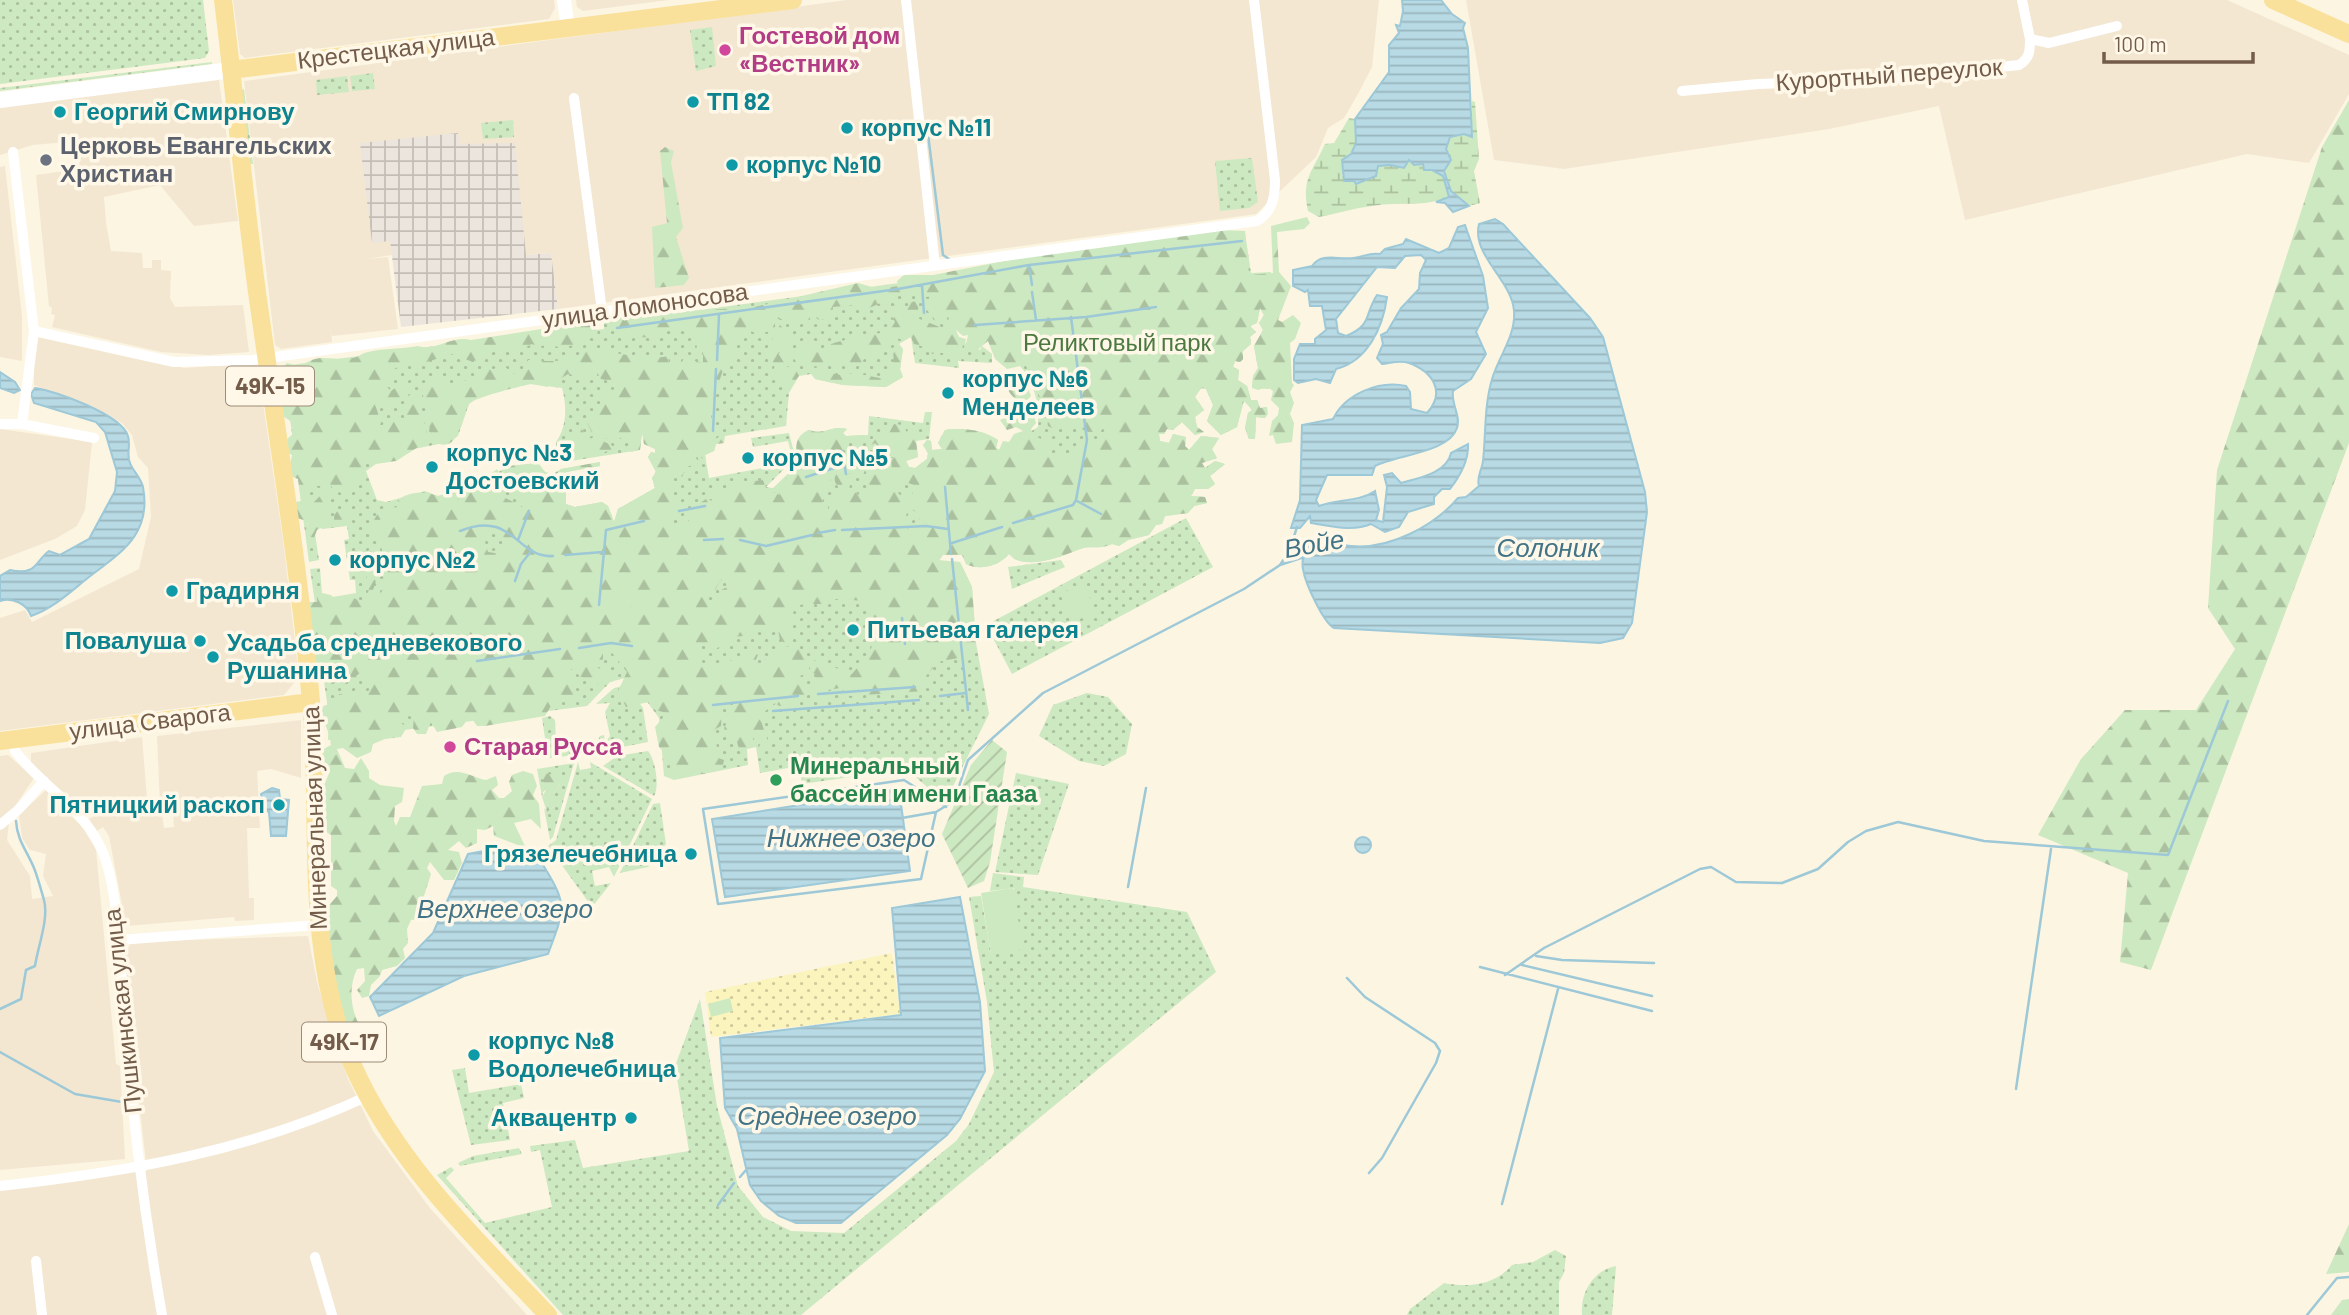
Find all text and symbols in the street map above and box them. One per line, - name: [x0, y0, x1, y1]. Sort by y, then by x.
- place label: Гостевой дом «Вестник»: [739, 20, 900, 77]
- street label: Крестецкая улица: [295, 21, 497, 74]
- scale bar: [2104, 21, 2253, 65]
- text: 100 m: [2114, 31, 2167, 56]
- marker: Гостевой дом «Вестник»: [717, 42, 733, 58]
- street label: Курортный переулок: [1775, 51, 2004, 96]
- place label: ТП 82: [707, 86, 770, 115]
- marker: ТП 82: [685, 94, 701, 110]
- place label: Георгий Смирнову: [74, 96, 295, 125]
- marker: Георгий Смирнову: [52, 104, 68, 120]
- place label: корпус №11: [861, 112, 991, 141]
- marker: корпус №11: [839, 120, 855, 136]
- place label: Церковь Евангельских Христиан: [60, 130, 332, 187]
- place label: корпус №10: [746, 149, 881, 178]
- marker: Церковь Евангельских Христиан: [38, 152, 54, 168]
- marker: корпус №10: [724, 157, 740, 173]
- street label: улица Ломоносова: [540, 276, 750, 333]
- park label: Реликтовый парк: [1023, 327, 1212, 356]
- place label: корпус №6 Менделеев: [962, 363, 1095, 420]
- road number: 49К-15: [226, 366, 314, 406]
- marker: корпус №6 Менделеев: [940, 385, 956, 401]
- place label: корпус №3 Достоевский: [446, 437, 600, 494]
- place label: корпус №5: [762, 442, 888, 471]
- marker: корпус №5: [740, 450, 756, 466]
- marker: корпус №3 Достоевский: [424, 459, 440, 475]
- water label: Войе: [1281, 522, 1346, 563]
- water label: Солоник: [1497, 531, 1601, 562]
- place label: корпус №2: [349, 544, 476, 573]
- marker: корпус №2: [327, 552, 343, 568]
- place label: Градирня: [186, 575, 300, 604]
- marker: Градирня: [164, 583, 180, 599]
- place label: Питьевая галерея: [867, 614, 1079, 643]
- marker: Питьевая галерея: [845, 622, 861, 638]
- place label: Повалуша: [65, 625, 187, 654]
- place label: Усадьба средневекового Рушанина: [227, 627, 522, 684]
- marker: Повалуша: [192, 633, 208, 649]
- marker: Усадьба средневекового Рушанина: [205, 649, 221, 665]
- street label: улица Сварога: [68, 696, 233, 745]
- street label: Минеральная улица: [295, 705, 332, 930]
- place label: Старая Русса: [464, 731, 623, 760]
- marker: Старая Русса: [442, 739, 458, 755]
- place label: Минеральный бассейн имени Гааза: [790, 750, 1038, 807]
- marker: Минеральный бассейн имени Гааза: [768, 772, 784, 788]
- place label: Пятницкий раскоп: [49, 789, 265, 818]
- marker: Пятницкий раскоп: [271, 797, 287, 813]
- water label: Нижнее озеро: [767, 821, 935, 852]
- place label: Грязелечебница: [484, 838, 678, 867]
- marker: Грязелечебница: [683, 846, 699, 862]
- water label: Верхнее озеро: [417, 892, 593, 923]
- street label: Пушкинская улица: [96, 907, 147, 1115]
- road number: 49К-17: [302, 1023, 386, 1062]
- place label: корпус №8 Водолечебница: [488, 1025, 677, 1082]
- marker: корпус №8 Водолечебница: [466, 1047, 482, 1063]
- water label: Среднее озеро: [737, 1099, 917, 1130]
- place label: Аквацентр: [491, 1102, 617, 1131]
- marker: Аквацентр: [623, 1110, 639, 1126]

